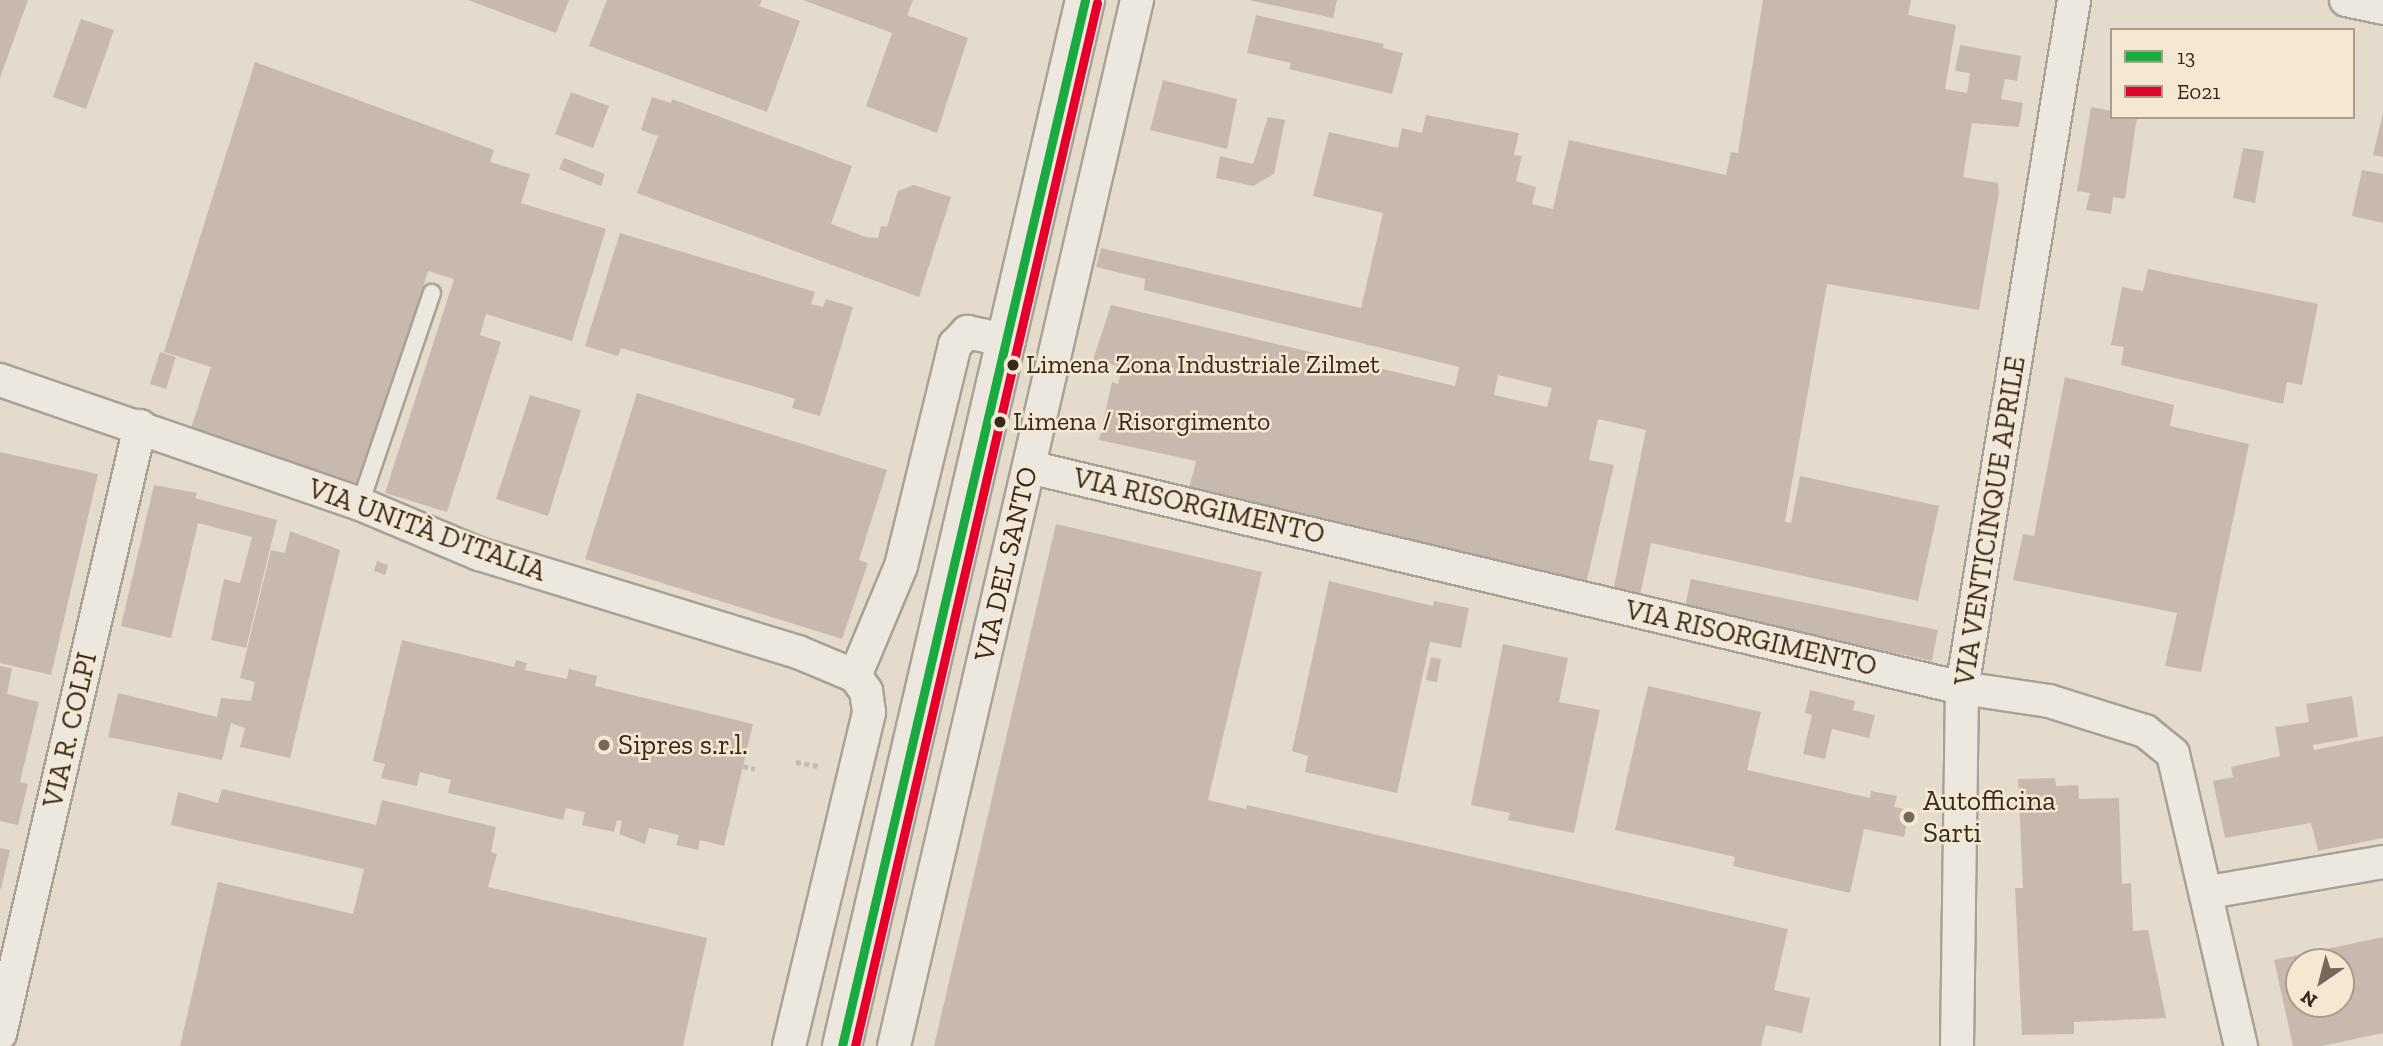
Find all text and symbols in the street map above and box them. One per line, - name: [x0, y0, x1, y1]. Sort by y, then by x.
- legend: [2110, 28, 2355, 119]
- text: 13: [2177, 44, 2195, 69]
- text: E021: [2177, 79, 2220, 104]
- place label: Limena Zona Industriale Zilmet: [1026, 349, 1380, 381]
- street label: VIA VENTICINQUE APRILE: [1947, 353, 2033, 689]
- marker: Limena Zona Industriale Zilmet: [1006, 358, 1020, 372]
- place label: Limena / Risorgimento: [1013, 406, 1270, 438]
- marker: Limena / Risorgimento: [993, 415, 1007, 429]
- street label: VIA RISORGIMENTO: [1070, 461, 1328, 551]
- street label: VIA DEL SANTO: [967, 463, 1045, 665]
- street label: VIA UNITÀ D'ITALIA: [303, 471, 551, 589]
- street label: VIA RISORGIMENTO: [1622, 593, 1880, 683]
- street label: VIA R. COLPI: [36, 649, 104, 811]
- place label: Sipres s.r.l.: [618, 728, 748, 762]
- marker: Sipres s.r.l.: [596, 737, 612, 753]
- place label: Autofficina Sarti: [1923, 784, 2056, 850]
- marker: Autofficina Sarti: [1901, 809, 1917, 825]
- north arrow: [2285, 948, 2355, 1018]
- text: N: [2296, 985, 2321, 1013]

